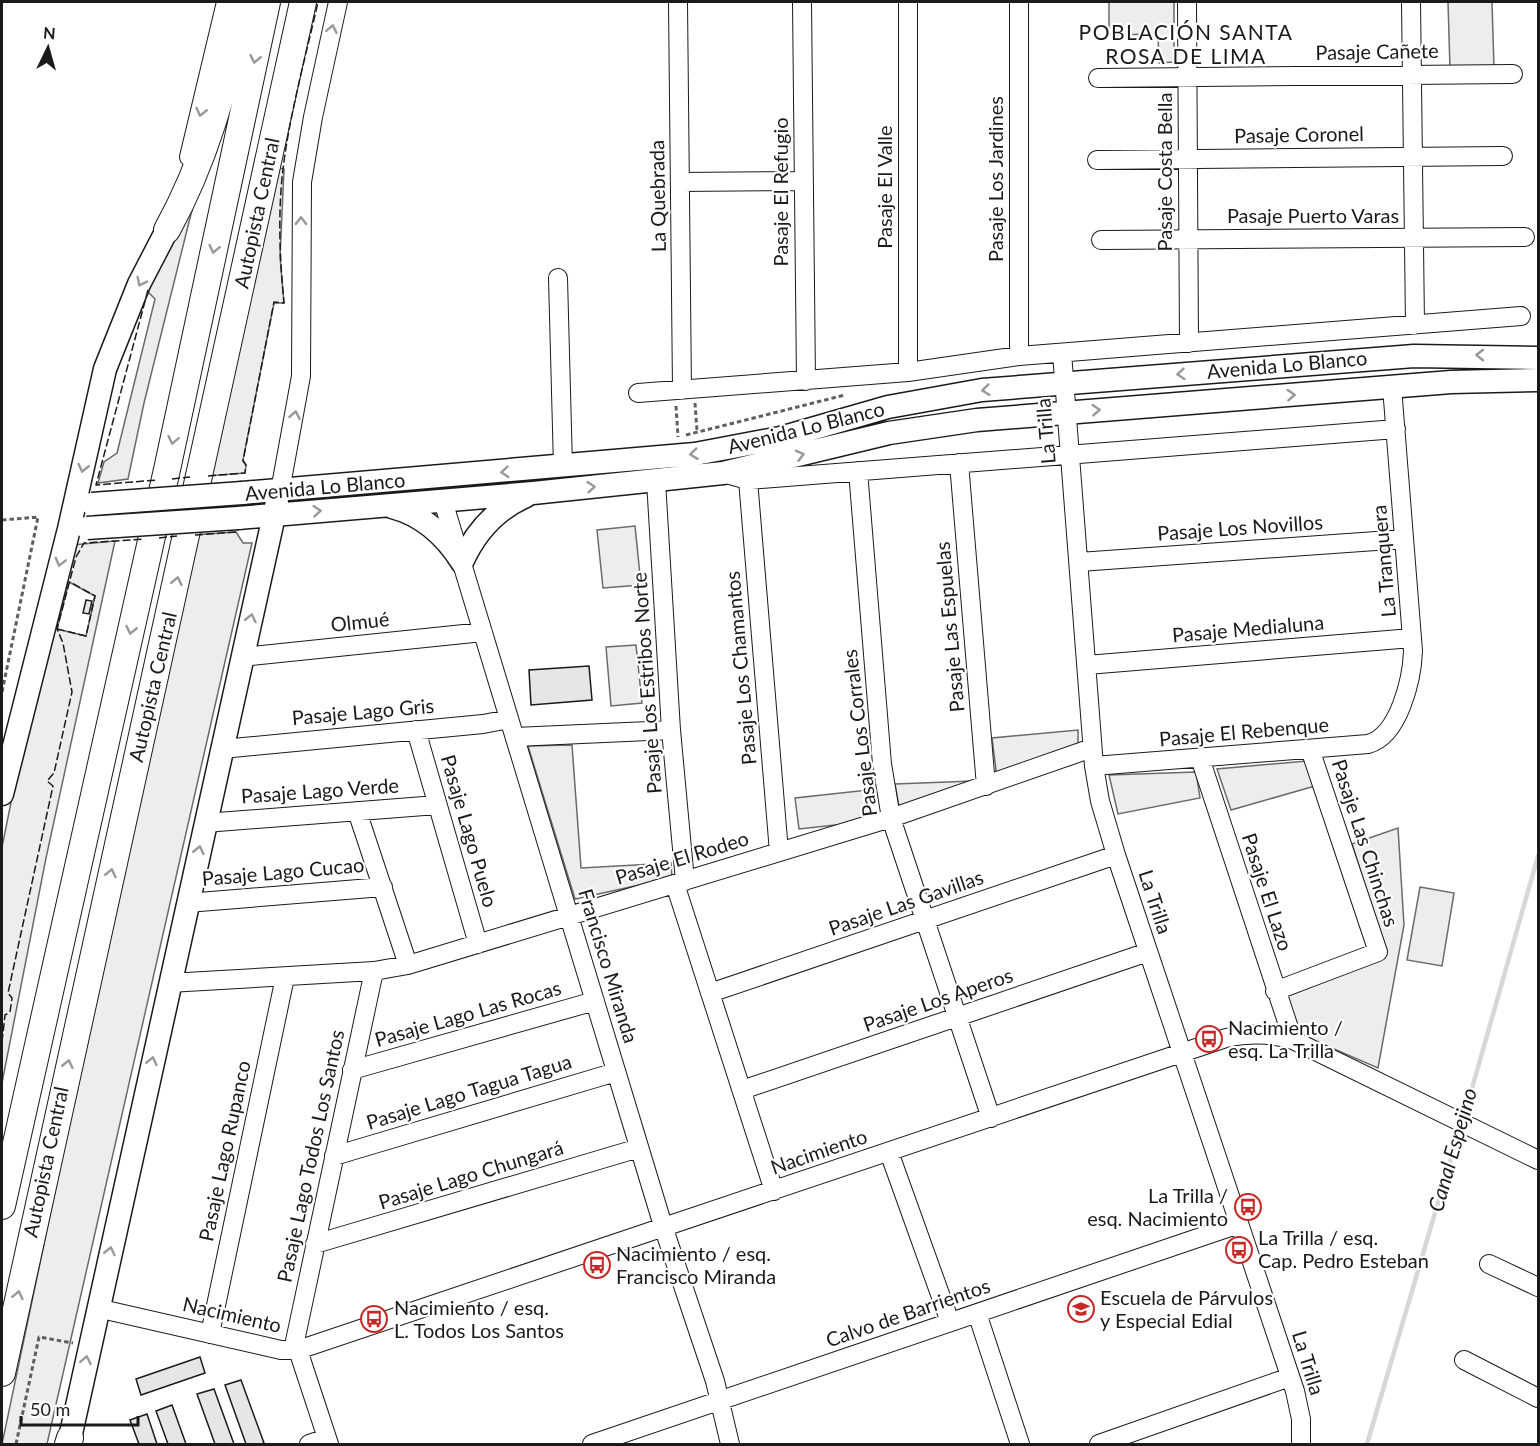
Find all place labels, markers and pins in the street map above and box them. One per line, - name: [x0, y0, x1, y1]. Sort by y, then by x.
- place label: Nacimiento / esq. La Trilla: [1228, 1015, 1343, 1062]
- bus stop icon: Nacimiento / esq. La Trilla: [1194, 1024, 1224, 1054]
- place label: La Trilla / esq. Nacimiento: [1087, 1183, 1228, 1230]
- bus stop icon: La Trilla / esq. Nacimiento: [1233, 1192, 1263, 1222]
- place label: La Trilla / esq. Cap. Pedro Esteban: [1258, 1225, 1429, 1272]
- bus stop icon: La Trilla / esq. Cap. Pedro Esteban: [1224, 1235, 1254, 1265]
- place label: Nacimiento / esq. Francisco Miranda: [616, 1241, 776, 1288]
- bus stop icon: Nacimiento / esq. Francisco Miranda: [582, 1250, 612, 1280]
- place label: Escuela de Párvulos y Especial Edial: [1100, 1285, 1273, 1332]
- school or university icon: Escuela de Párvulos y Especial Edial: [1066, 1294, 1096, 1324]
- place label: Nacimiento / esq. L. Todos Los Santos: [394, 1295, 564, 1342]
- bus stop icon: Nacimiento / esq. L. Todos Los Santos: [359, 1304, 389, 1334]

